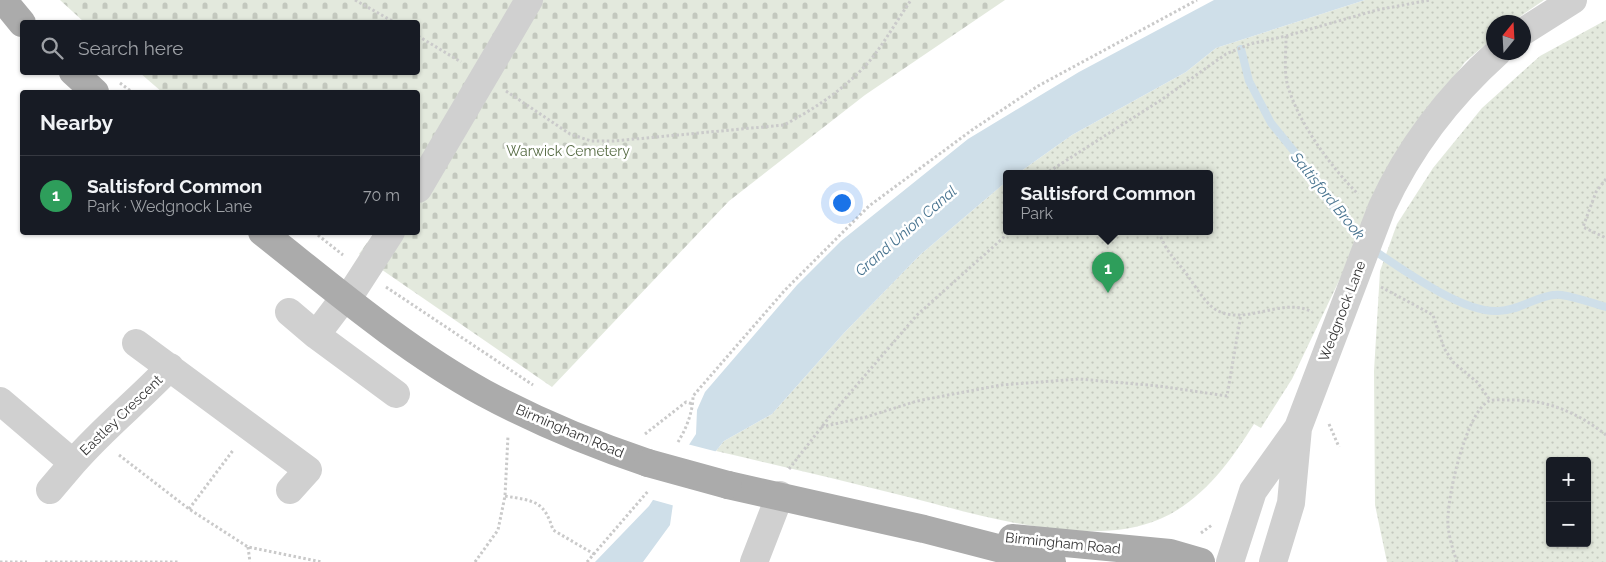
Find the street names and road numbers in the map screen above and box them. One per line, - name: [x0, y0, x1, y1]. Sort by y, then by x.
- street label: Wedgnock Lane: [1315, 258, 1369, 364]
- street label: Eastley Crescent: [77, 372, 166, 458]
- street label: Birmingham Road: [514, 401, 626, 461]
- street label: Birmingham Road: [1005, 529, 1121, 557]

